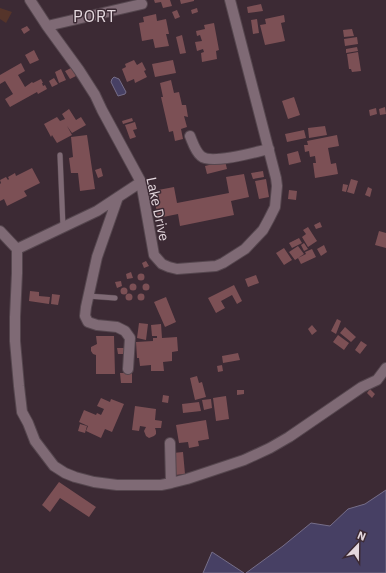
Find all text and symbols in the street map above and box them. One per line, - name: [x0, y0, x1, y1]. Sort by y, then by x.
- district label: PORT: [73, 6, 117, 26]
- street label: Lake Drive: [142, 175, 174, 243]
- north arrow: [338, 525, 378, 565]
- text: N: [355, 528, 368, 544]

